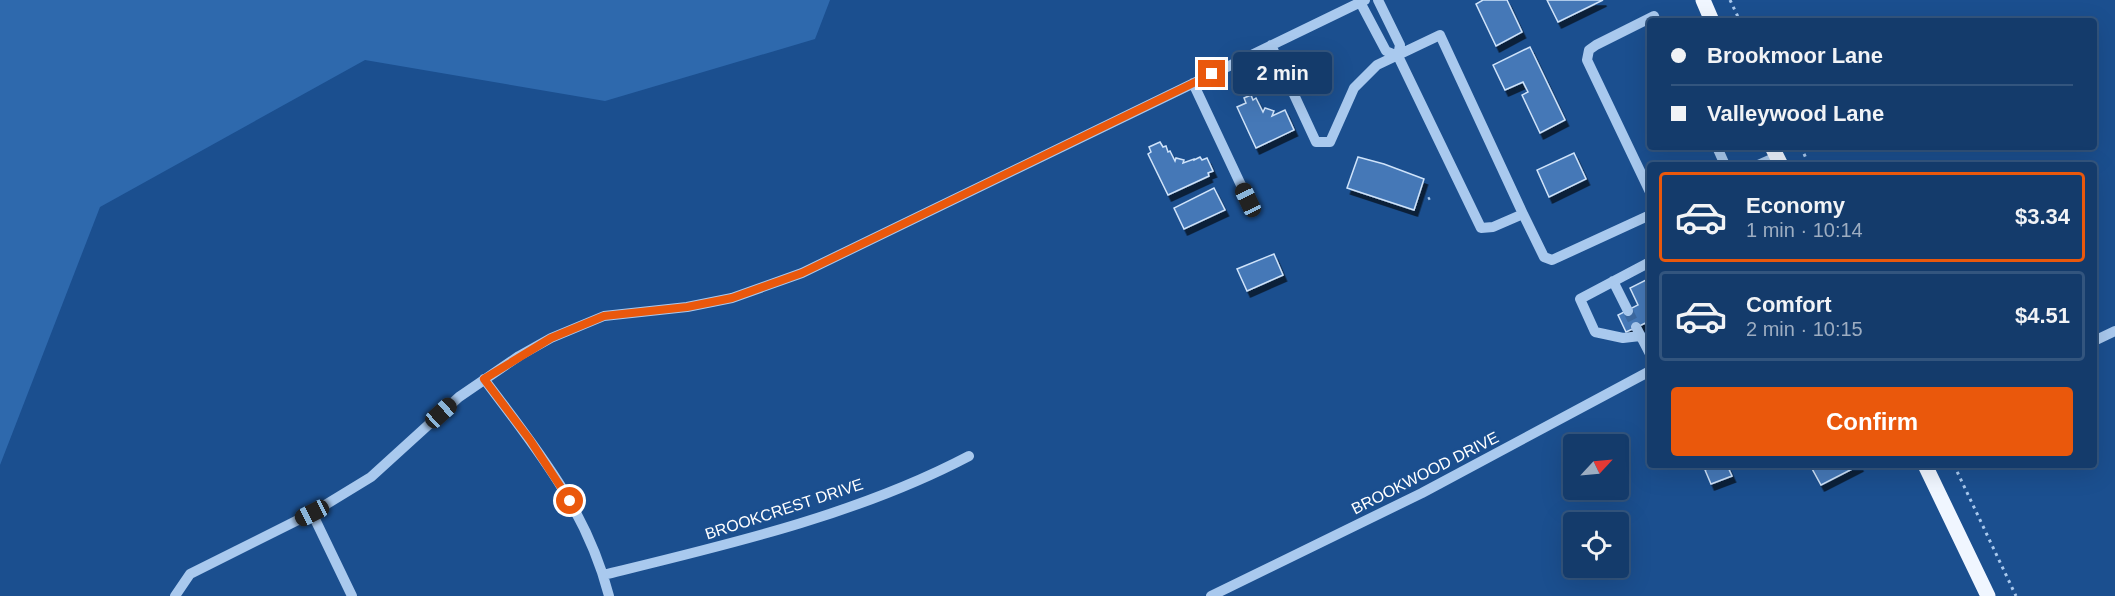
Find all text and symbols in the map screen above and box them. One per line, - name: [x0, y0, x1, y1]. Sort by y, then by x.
- text: Brookmoor Lane: [1707, 43, 1883, 68]
- callout: 2 min: [1233, 53, 1332, 95]
- route end: [1198, 60, 1225, 87]
- text: 2 min: [1256, 62, 1309, 84]
- text: Valleywood Lane: [1707, 101, 1884, 126]
- car: [1232, 180, 1264, 220]
- icon: car: [1674, 190, 1728, 244]
- text: Economy: [1746, 193, 1845, 218]
- text: $3.34: [2015, 204, 2070, 229]
- text: 1 min · 10:14: [1746, 219, 1863, 241]
- icon: car: [1674, 289, 1728, 343]
- text: Comfort: [1746, 292, 1832, 317]
- text: $4.51: [2015, 303, 2070, 328]
- text: 2 min · 10:15: [1746, 318, 1863, 340]
- button: Confirm: [1671, 387, 2073, 456]
- car: [422, 394, 460, 432]
- street label: BROOKWOOD DRIVE: [1349, 428, 1501, 518]
- north arrow: [1563, 434, 1629, 500]
- map controls: [1563, 434, 1629, 578]
- street label: BROOKCREST DRIVE: [703, 475, 865, 543]
- route start: [556, 487, 583, 514]
- car: [292, 497, 332, 529]
- button: locate: [1563, 512, 1629, 578]

